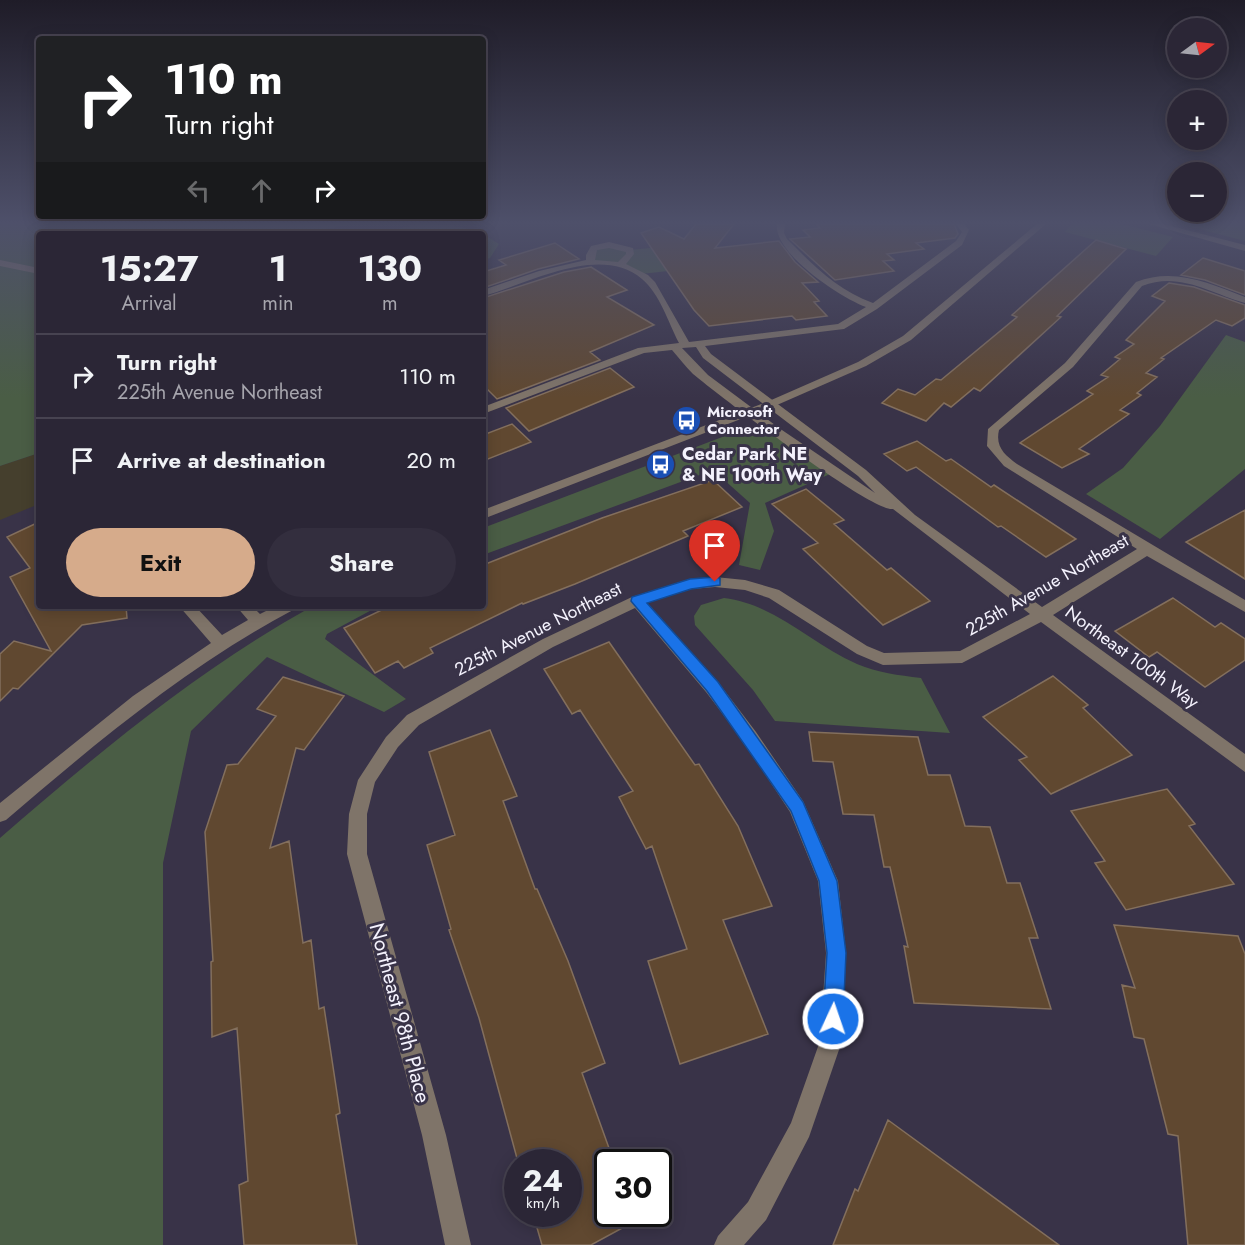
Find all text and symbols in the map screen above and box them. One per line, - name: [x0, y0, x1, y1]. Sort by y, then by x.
- north arrow: [1167, 18, 1227, 78]
- map controls: [1167, 18, 1227, 222]
- text: 110 m: [165, 49, 283, 110]
- icon: right: [66, 60, 144, 138]
- button: +: [1167, 90, 1227, 150]
- text: Turn right: [165, 105, 273, 144]
- button: −: [1167, 162, 1227, 222]
- icon: left: [182, 174, 215, 207]
- icon: ahead: [245, 174, 278, 207]
- icon: right: [308, 174, 341, 207]
- text: 15:27: [100, 242, 198, 294]
- text: 1: [269, 242, 287, 294]
- text: 130: [358, 242, 422, 294]
- text: Arrival: [122, 289, 177, 318]
- text: min: [262, 289, 294, 318]
- text: m: [382, 289, 398, 318]
- text: Turn right: [117, 346, 217, 378]
- icon: right: [66, 360, 99, 393]
- text: 110 m: [399, 360, 456, 392]
- text: 225th Avenue Northeast: [117, 378, 322, 407]
- place label: Microsoft Connector: [707, 401, 780, 440]
- bus stop icon: Microsoft Connector: [670, 405, 702, 437]
- place label: Cedar Park NE & NE 100th Way: [682, 441, 823, 488]
- icon: arrive: [66, 444, 99, 477]
- text: Arrive at destination: [117, 444, 326, 476]
- text: 20 m: [407, 444, 456, 476]
- bus stop icon: Cedar Park NE & NE 100th Way: [645, 448, 677, 480]
- pin: [689, 520, 740, 582]
- street label: 225th Avenue Northeast: [961, 527, 1134, 642]
- button: Exit: [66, 528, 255, 597]
- button: Share: [267, 528, 456, 597]
- icon: arrive: [698, 529, 731, 562]
- street label: 225th Avenue Northeast: [450, 575, 627, 682]
- street label: Northeast 100th Way: [1060, 599, 1204, 715]
- street label: Northeast 98th Place: [362, 920, 438, 1106]
- position arrow: [801, 987, 865, 1051]
- speed limit sign: 30: [594, 1149, 672, 1227]
- text: 24: [523, 1159, 563, 1202]
- text: km/h: [526, 1192, 560, 1214]

